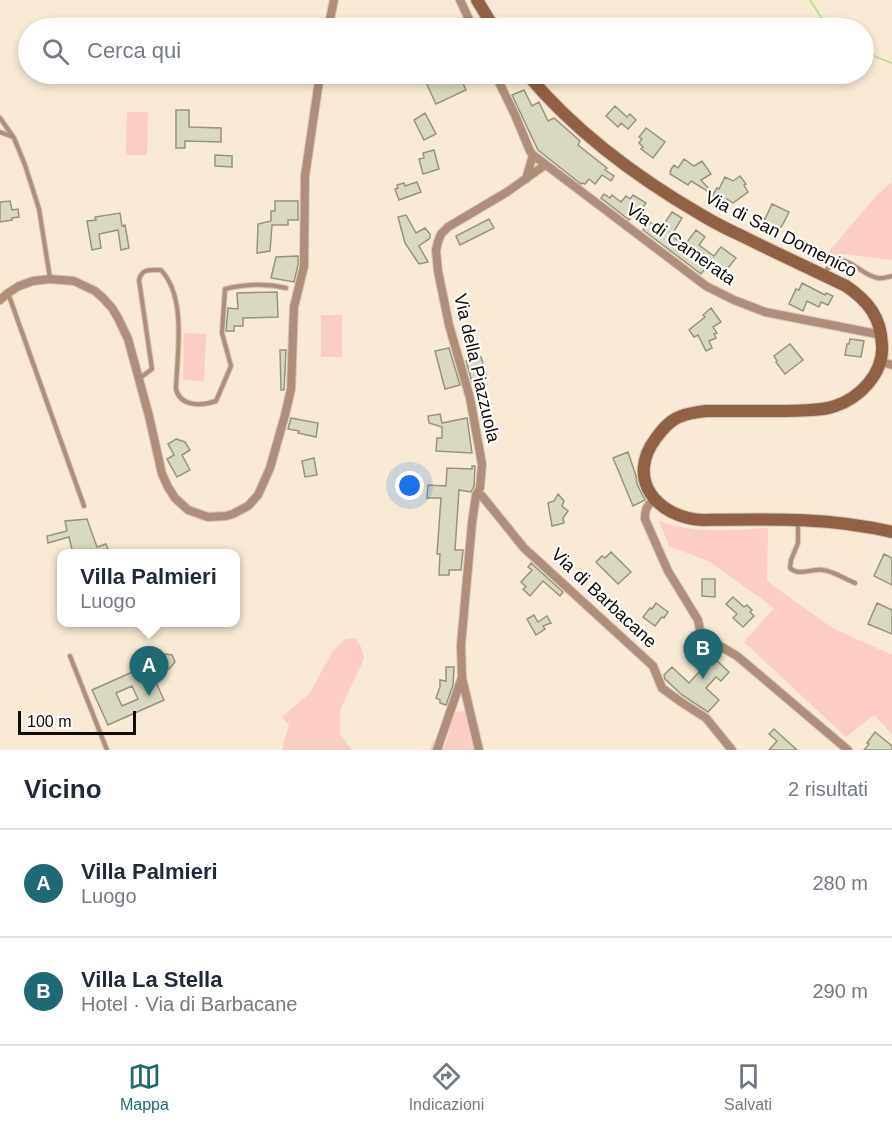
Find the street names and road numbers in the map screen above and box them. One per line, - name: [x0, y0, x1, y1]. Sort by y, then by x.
- street label: Via di San Domenico: [702, 187, 860, 281]
- street label: Via di Camerata: [623, 199, 740, 290]
- street label: Via della Piazzuola: [450, 292, 504, 445]
- street label: Via di Barbacane: [547, 544, 661, 652]

